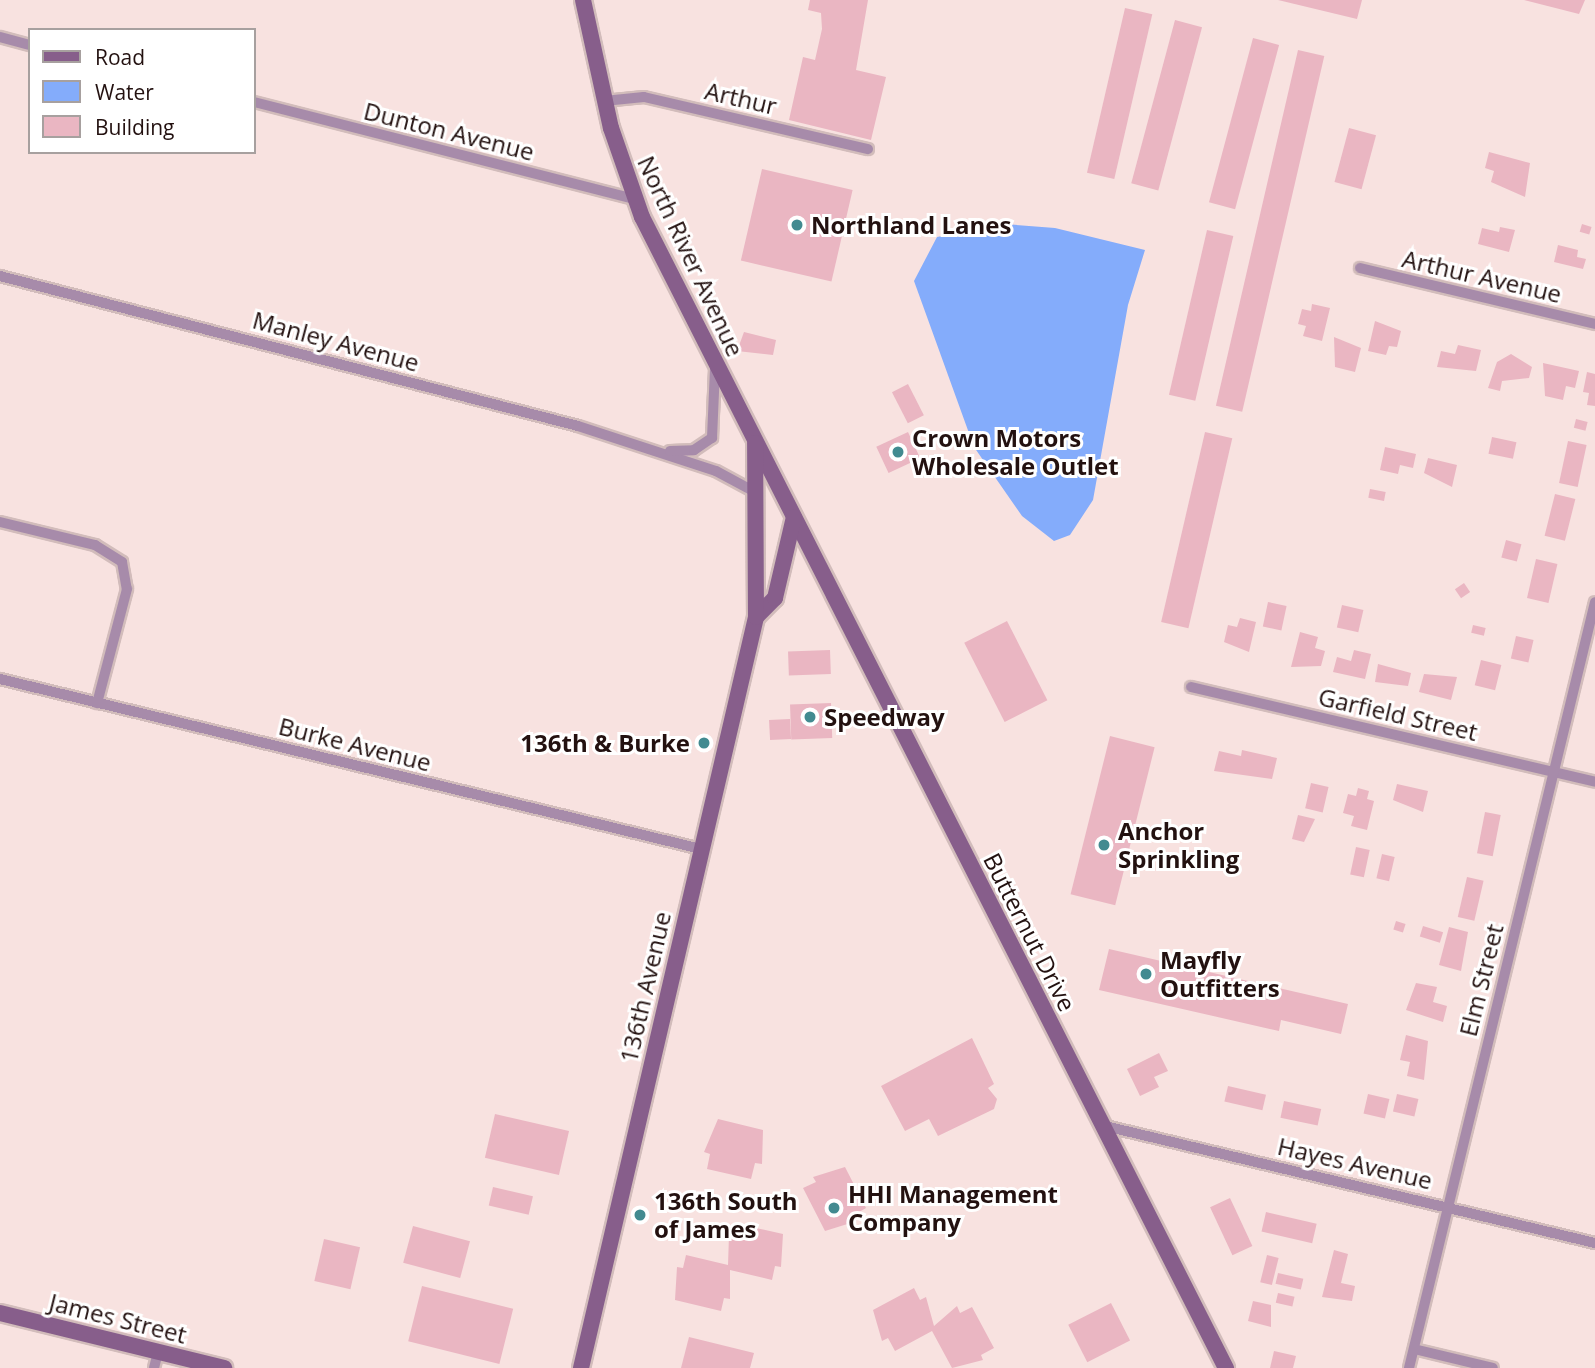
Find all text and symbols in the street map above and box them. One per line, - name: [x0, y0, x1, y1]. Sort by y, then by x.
- legend: [28, 28, 256, 154]
- text: Road: [95, 43, 145, 71]
- street label: Arthur: [702, 76, 780, 120]
- text: Water: [95, 78, 154, 106]
- street label: Dunton Avenue: [361, 96, 537, 166]
- text: Building: [95, 113, 174, 141]
- street label: North River Avenue: [632, 151, 750, 361]
- place label: Northland Lanes: [811, 211, 1011, 239]
- marker: Northland Lanes: [789, 217, 805, 233]
- street label: Arthur Avenue: [1400, 244, 1564, 308]
- street label: Manley Avenue: [250, 305, 422, 377]
- place label: Crown Motors Wholesale Outlet: [912, 424, 1119, 480]
- marker: Crown Motors Wholesale Outlet: [890, 444, 906, 460]
- street label: Garfield Street: [1316, 682, 1480, 746]
- place label: Speedway: [824, 703, 945, 731]
- marker: Speedway: [802, 709, 818, 725]
- street label: Burke Avenue: [276, 711, 434, 777]
- place label: 136th & Burke: [520, 729, 690, 757]
- marker: 136th & Burke: [696, 735, 712, 751]
- place label: Anchor Sprinkling: [1118, 817, 1239, 873]
- marker: Anchor Sprinkling: [1096, 837, 1112, 853]
- street label: Butternut Drive: [978, 848, 1082, 1016]
- street label: 136th Avenue: [614, 909, 676, 1065]
- street label: Elm Street: [1453, 921, 1509, 1039]
- place label: Mayfly Outfitters: [1160, 946, 1280, 1002]
- marker: Mayfly Outfitters: [1138, 966, 1154, 982]
- street label: Hayes Avenue: [1275, 1131, 1435, 1195]
- place label: HHI Management Company: [848, 1180, 1058, 1236]
- place label: 136th South of James: [654, 1187, 798, 1243]
- marker: HHI Management Company: [826, 1200, 842, 1216]
- marker: 136th South of James: [632, 1207, 648, 1223]
- street label: James Street: [47, 1287, 189, 1349]

